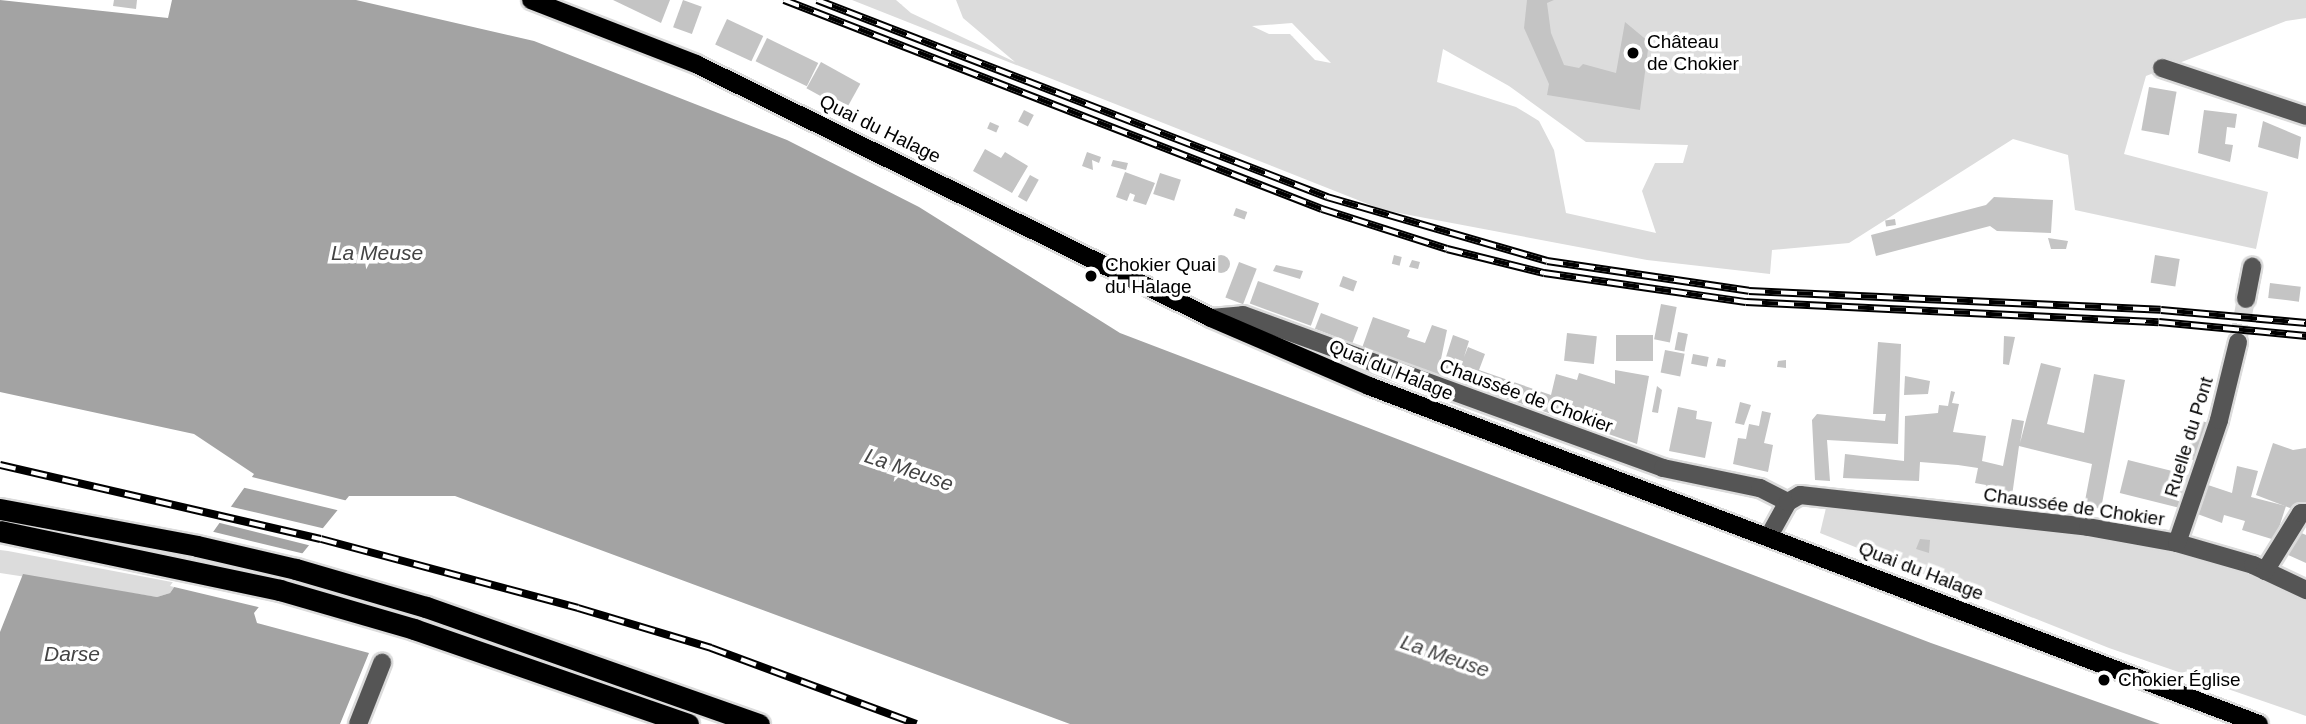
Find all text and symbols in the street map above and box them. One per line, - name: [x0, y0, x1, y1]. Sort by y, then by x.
- place label: Château de Chokier: [1647, 31, 1739, 75]
- marker: Château de Chokier: [1625, 45, 1641, 61]
- street label: Quai du Halage: [816, 90, 944, 168]
- water label: La Meuse: [331, 240, 423, 266]
- place label: Chokier Quai du Halage: [1105, 254, 1216, 298]
- marker: Chokier Quai du Halage: [1083, 268, 1099, 284]
- street label: Quai du Halage: [1326, 335, 1456, 405]
- street label: Chaussée de Chokier: [1436, 354, 1616, 438]
- street label: Ruelle du Pont: [2160, 374, 2218, 500]
- water label: La Meuse: [861, 443, 957, 497]
- street label: Chaussée de Chokier: [1982, 483, 2166, 531]
- street label: Quai du Halage: [1855, 537, 1987, 605]
- water label: La Meuse: [1397, 629, 1493, 683]
- water label: Darse: [44, 641, 100, 667]
- place label: Chokier Église: [2118, 669, 2240, 691]
- marker: Chokier Église: [2096, 672, 2112, 688]

